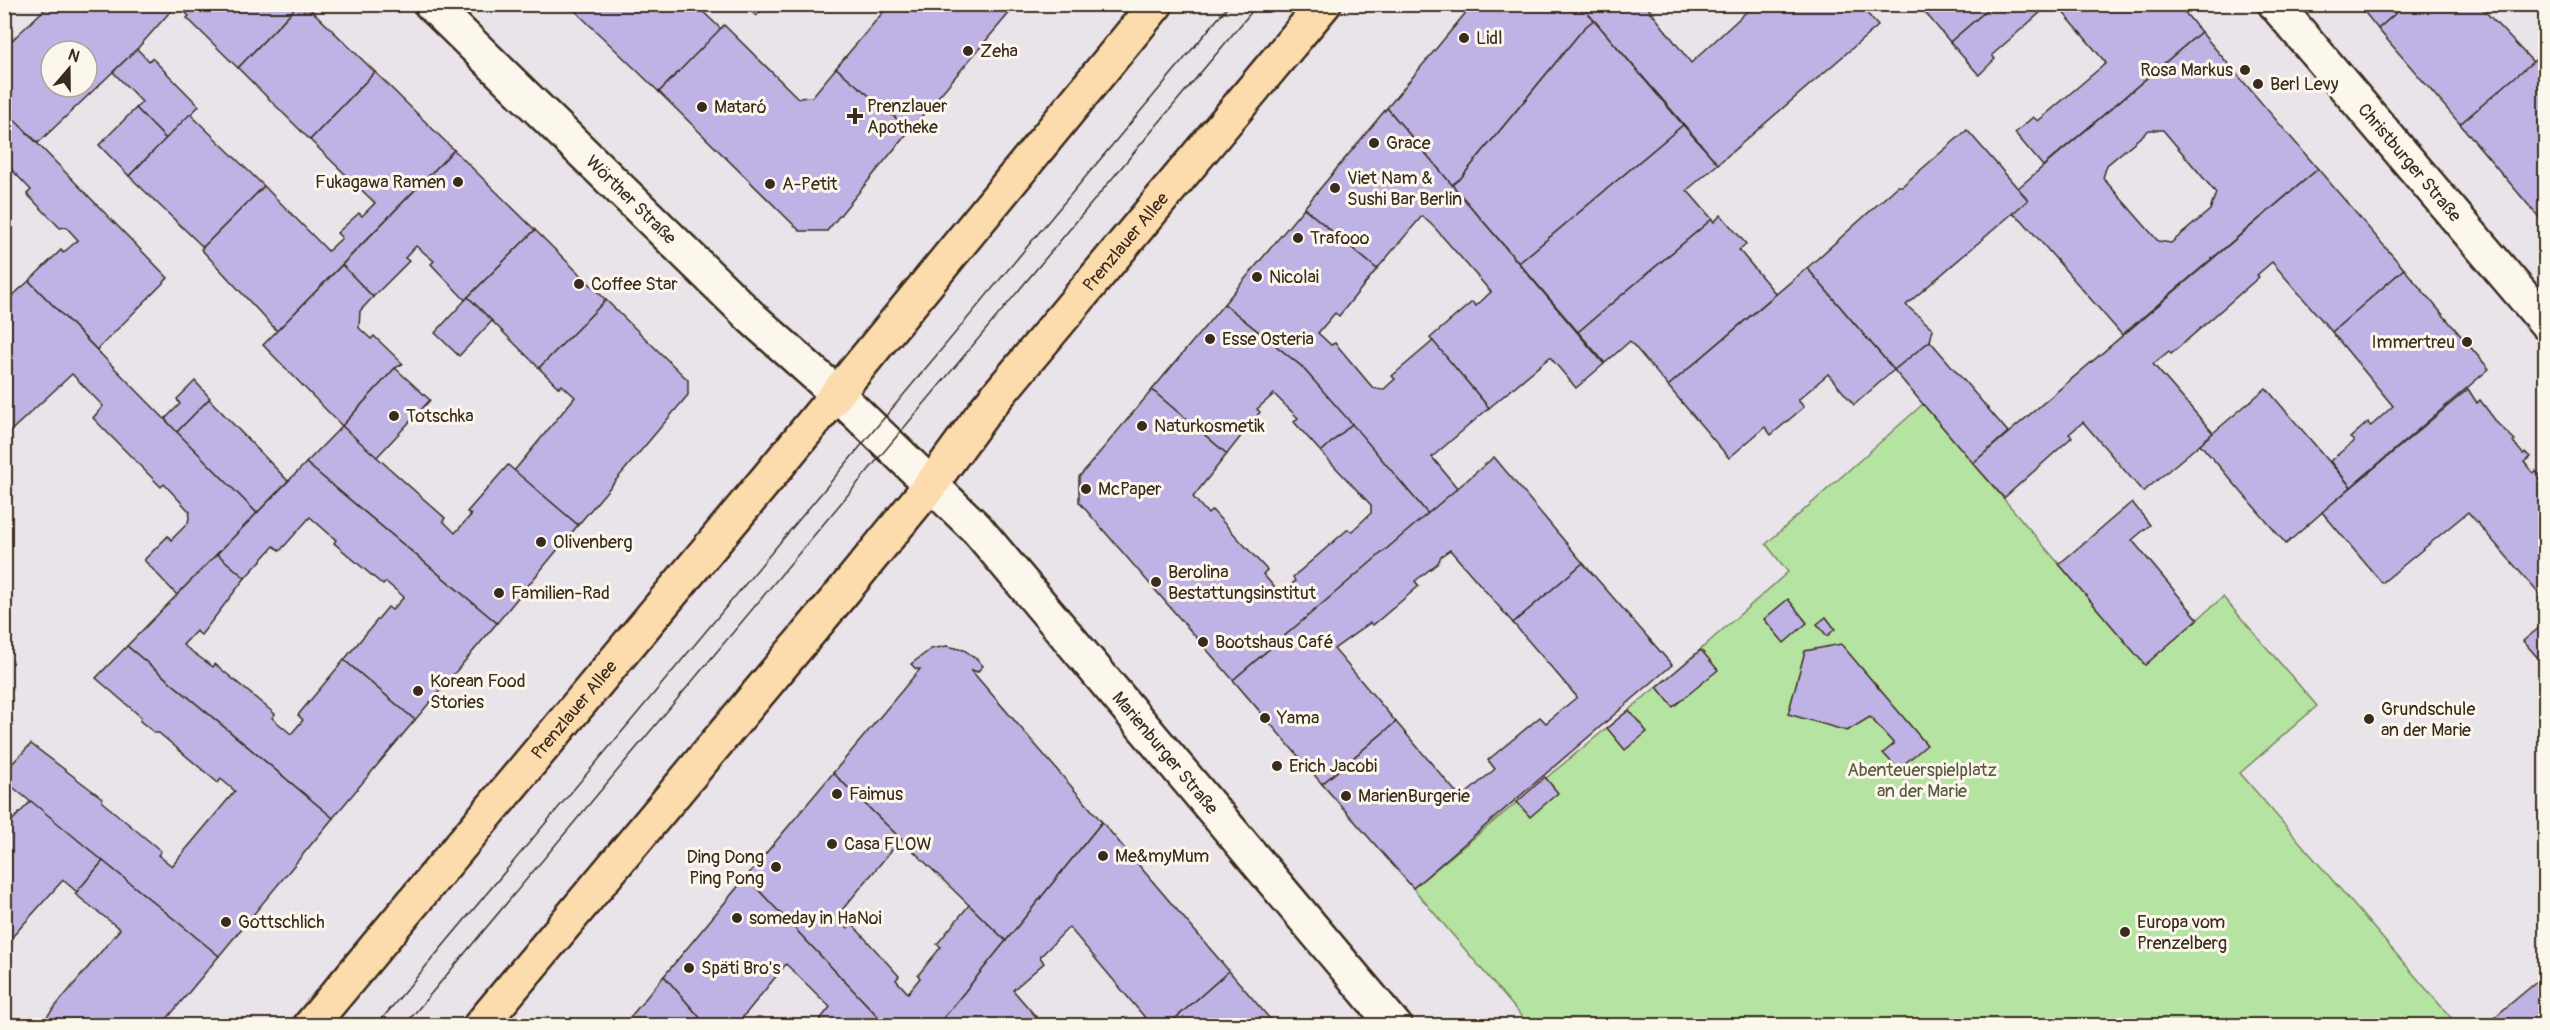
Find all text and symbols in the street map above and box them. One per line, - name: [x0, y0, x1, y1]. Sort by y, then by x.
- place label: Lidl: [1476, 27, 1502, 50]
- marker: Lidl: [1457, 31, 1471, 45]
- north arrow: [39, 39, 99, 99]
- place label: Zeha: [980, 40, 1018, 63]
- marker: Zeha: [961, 44, 975, 58]
- text: N: [65, 45, 82, 67]
- place label: Rosa Markus: [2140, 59, 2233, 82]
- marker: Rosa Markus: [2238, 63, 2252, 77]
- place label: Berl Levy: [2270, 73, 2339, 96]
- marker: Berl Levy: [2251, 77, 2265, 91]
- place label: Prenzlauer Apotheke: [867, 95, 948, 139]
- place label: Mataró: [714, 96, 767, 119]
- street label: Christburger Straße: [2353, 99, 2467, 227]
- marker: Mataró: [695, 100, 709, 114]
- marker: Prenzlauer Apotheke: [848, 109, 862, 123]
- place label: Grace: [1386, 132, 1431, 155]
- marker: Grace: [1367, 136, 1381, 150]
- street label: Wörther Straße: [581, 150, 681, 249]
- place label: Viet Nam & Sushi Bar Berlin: [1347, 167, 1462, 211]
- place label: Fukagawa Ramen: [315, 171, 446, 194]
- place label: A-Petit: [782, 173, 838, 196]
- marker: Fukagawa Ramen: [451, 175, 465, 189]
- marker: A-Petit: [763, 177, 777, 191]
- marker: Viet Nam & Sushi Bar Berlin: [1328, 181, 1342, 195]
- street label: Prenzlauer Allee: [1078, 187, 1174, 296]
- place label: Trafooo: [1310, 227, 1370, 250]
- marker: Trafooo: [1291, 231, 1305, 245]
- place label: Nicolai: [1269, 266, 1319, 289]
- marker: Nicolai: [1250, 270, 1264, 284]
- place label: Coffee Star: [591, 273, 678, 296]
- marker: Coffee Star: [572, 277, 586, 291]
- place label: Esse Osteria: [1222, 328, 1314, 351]
- place label: Immertreu: [2371, 331, 2455, 354]
- marker: Esse Osteria: [1203, 332, 1217, 346]
- marker: Immertreu: [2460, 335, 2474, 349]
- place label: Totschka: [406, 405, 474, 428]
- marker: Totschka: [387, 409, 401, 423]
- place label: Naturkosmetik: [1154, 415, 1265, 438]
- marker: Naturkosmetik: [1135, 419, 1149, 433]
- place label: McPaper: [1098, 478, 1162, 501]
- marker: McPaper: [1079, 482, 1093, 496]
- place label: Olivenberg: [553, 531, 632, 554]
- marker: Olivenberg: [534, 535, 548, 549]
- place label: Berolina Bestattungsinstitut: [1168, 561, 1317, 605]
- marker: Berolina Bestattungsinstitut: [1149, 575, 1163, 589]
- place label: Familien-Rad: [511, 582, 610, 605]
- marker: Familien-Rad: [492, 586, 506, 600]
- place label: Bootshaus Café: [1215, 631, 1334, 654]
- marker: Bootshaus Café: [1196, 635, 1210, 649]
- street label: Prenzlauer Allee: [526, 655, 622, 764]
- place label: Korean Food Stories: [430, 670, 526, 714]
- marker: Korean Food Stories: [411, 684, 425, 698]
- street label: Marienburger Straße: [1107, 687, 1224, 819]
- place label: Grundschule an der Marie: [2381, 698, 2475, 742]
- place label: Yama: [1276, 707, 1319, 730]
- marker: Yama: [1258, 711, 1272, 725]
- marker: Grundschule an der Marie: [2362, 712, 2376, 726]
- place label: Erich Jacobi: [1289, 755, 1377, 778]
- marker: Erich Jacobi: [1270, 759, 1284, 773]
- park label: Abenteuerspielplatz an der Marie: [1847, 759, 1997, 803]
- place label: Faimus: [849, 783, 903, 806]
- place label: MarienBurgerie: [1358, 785, 1470, 808]
- marker: Faimus: [830, 787, 844, 801]
- marker: MarienBurgerie: [1339, 789, 1353, 803]
- place label: Casa FLOW: [844, 833, 932, 856]
- marker: Casa FLOW: [825, 837, 839, 851]
- place label: Me&myMum: [1115, 845, 1209, 868]
- place label: Ding Dong Ping Pong: [687, 846, 764, 890]
- marker: Me&myMum: [1096, 849, 1110, 863]
- marker: Ding Dong Ping Pong: [769, 860, 783, 874]
- place label: someday in HaNoi: [749, 907, 882, 930]
- place label: Gottschlich: [238, 911, 325, 934]
- marker: someday in HaNoi: [730, 911, 744, 925]
- place label: Europa vom Prenzelberg: [2137, 911, 2227, 955]
- marker: Gottschlich: [219, 915, 233, 929]
- marker: Europa vom Prenzelberg: [2118, 925, 2132, 939]
- place label: Späti Bro's: [701, 957, 780, 980]
- marker: Späti Bro's: [682, 961, 696, 975]

